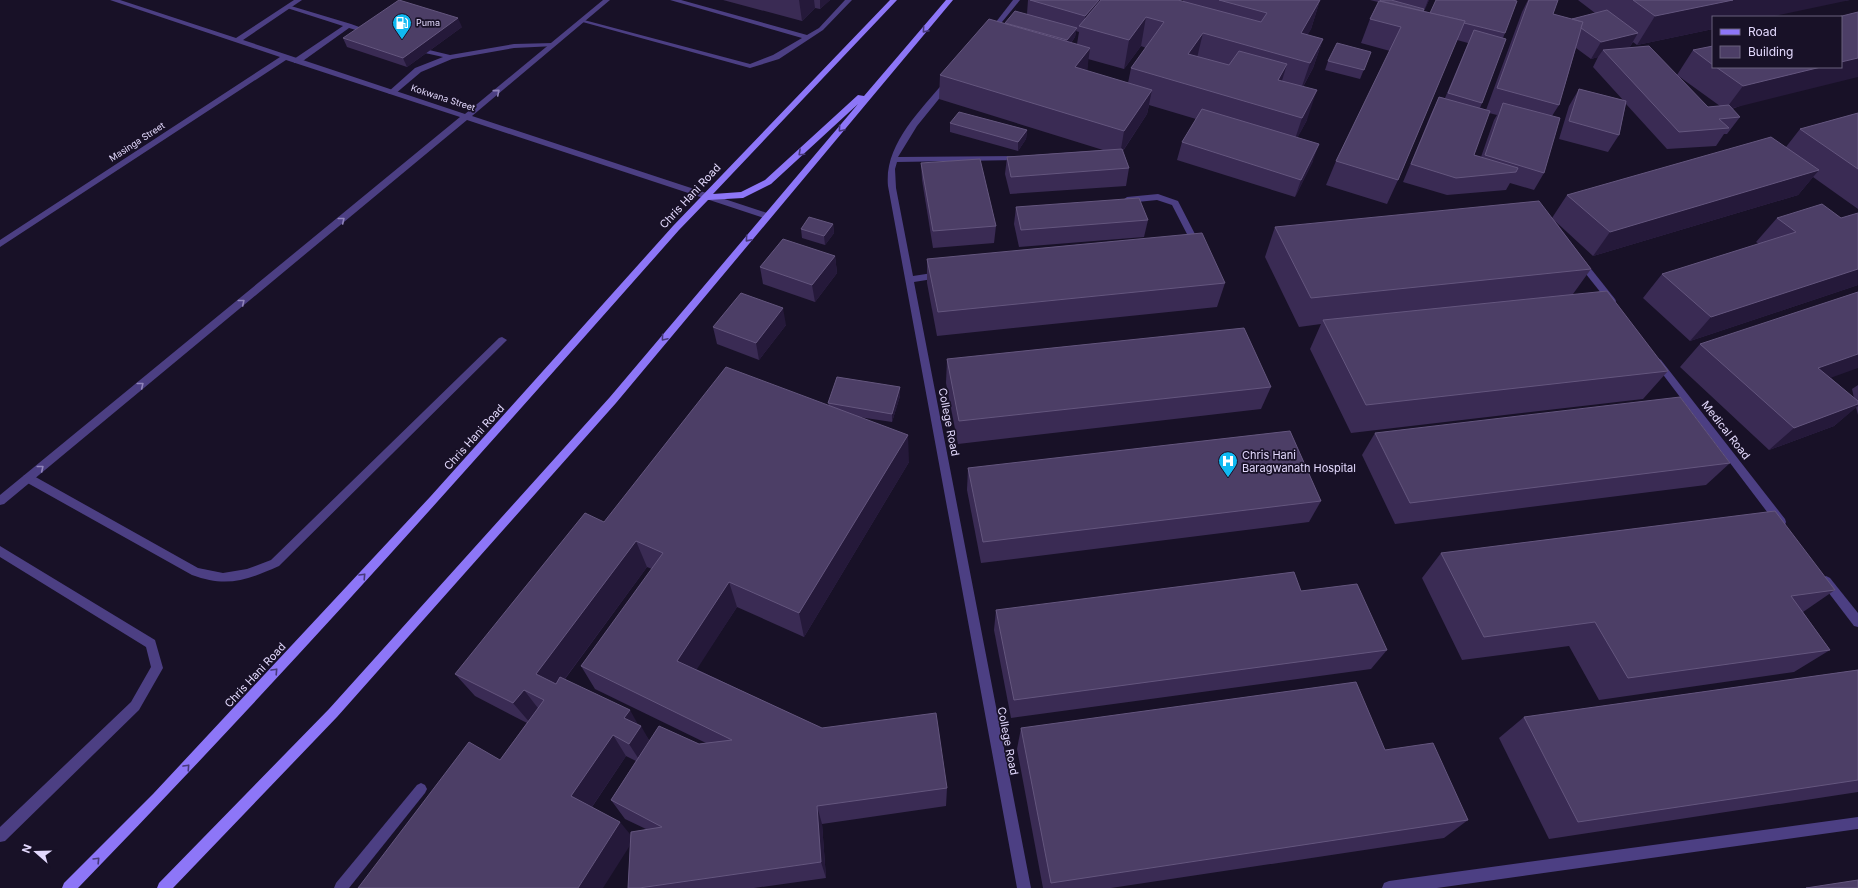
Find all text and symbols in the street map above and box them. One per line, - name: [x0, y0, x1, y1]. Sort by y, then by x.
- fuel station icon: Puma: [391, 12, 413, 40]
- legend: [1712, 16, 1842, 68]
- place label: Puma: [416, 17, 440, 28]
- text: Road: [1748, 24, 1777, 39]
- one-way arrow: [922, 25, 929, 32]
- text: Building: [1748, 44, 1793, 59]
- street label: Kokwana Street: [410, 82, 477, 113]
- one-way arrow: [492, 89, 499, 96]
- street label: Masinga Street: [107, 120, 167, 164]
- one-way arrow: [839, 124, 846, 132]
- one-way arrow: [799, 148, 806, 155]
- street label: Chris Hani Road: [656, 161, 724, 231]
- one-way arrow: [337, 217, 344, 224]
- one-way arrow: [745, 234, 752, 241]
- one-way arrow: [237, 300, 244, 307]
- one-way arrow: [662, 334, 669, 341]
- one-way arrow: [137, 382, 144, 389]
- street label: College Road: [936, 387, 962, 457]
- street label: Medical Road: [1699, 398, 1753, 462]
- street label: Chris Hani Road: [441, 401, 507, 473]
- place label: Chris Hani Baragwanath Hospital: [1242, 448, 1356, 475]
- hospital icon: Chris Hani Baragwanath Hospital: [1217, 450, 1239, 478]
- one-way arrow: [36, 465, 43, 472]
- one-way arrow: [359, 573, 366, 581]
- street label: Chris Hani Road: [221, 640, 289, 710]
- one-way arrow: [271, 668, 278, 676]
- street label: College Road: [995, 706, 1021, 776]
- one-way arrow: [182, 764, 189, 771]
- north arrow: [16, 832, 56, 872]
- text: N: [19, 842, 35, 855]
- one-way arrow: [92, 857, 100, 865]

